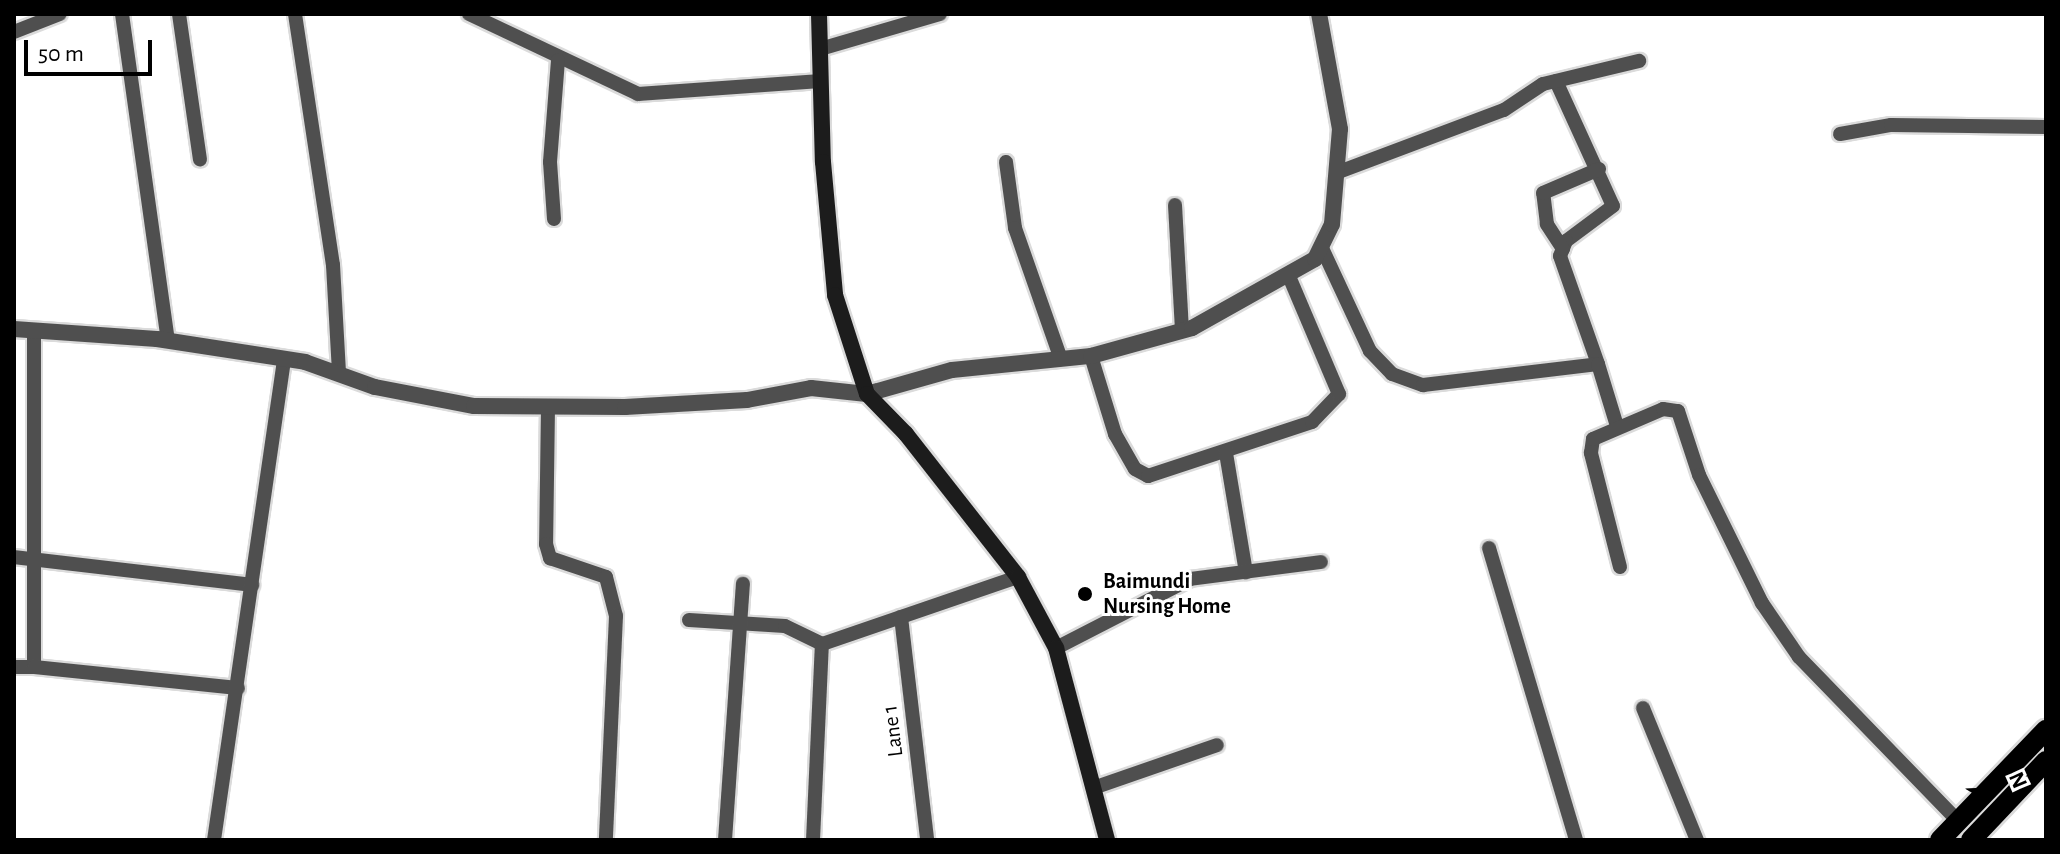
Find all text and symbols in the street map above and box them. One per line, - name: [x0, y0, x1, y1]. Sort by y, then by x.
- scale bar: [28, 24, 156, 74]
- text: 50 m: [38, 42, 84, 66]
- place label: Baimundi Nursing Home: [1103, 568, 1231, 620]
- marker: Baimundi Nursing Home: [1074, 583, 1096, 605]
- street label: Lane 1: [877, 704, 909, 758]
- north arrow: [1956, 750, 2036, 830]
- text: N: [2005, 769, 2031, 792]

